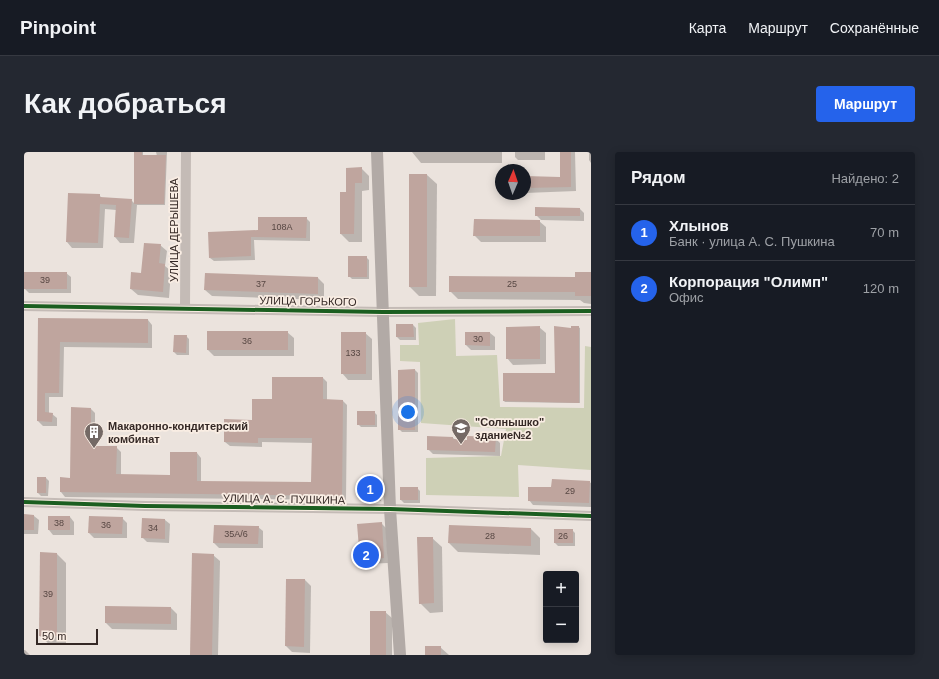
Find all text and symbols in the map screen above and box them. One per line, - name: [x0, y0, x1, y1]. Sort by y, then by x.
- text: Pinpoint: [20, 17, 96, 38]
- text: Карта: [689, 20, 726, 36]
- text: Маршрут: [748, 20, 808, 36]
- text: Сохранённые: [830, 20, 919, 36]
- button: Маршрут: [816, 86, 915, 122]
- text: Как добраться: [24, 88, 226, 119]
- north arrow: [495, 164, 531, 200]
- text: Рядом: [631, 168, 686, 187]
- text: Найдено: 2: [831, 171, 899, 186]
- street label: УЛИЦА ДЕРЫШЕВА: [168, 177, 180, 282]
- text: Хлынов: [669, 217, 729, 234]
- house number: 108А: [271, 222, 293, 232]
- text: 1: [640, 225, 648, 240]
- text: 70 m: [870, 225, 899, 240]
- text: Банк · улица А. С. Пушкина: [669, 234, 835, 249]
- text: Корпорация "Олимп": [669, 273, 828, 290]
- house number: 39: [40, 275, 50, 285]
- house number: 37: [256, 279, 266, 289]
- house number: 25: [507, 279, 517, 289]
- text: 2: [640, 281, 648, 296]
- text: 120 m: [863, 281, 899, 296]
- text: Офис: [669, 290, 704, 305]
- street label: УЛИЦА ГОРЬКОГО: [259, 294, 357, 308]
- house number: 30: [473, 334, 483, 344]
- house number: 36: [242, 336, 252, 346]
- house number: 133: [345, 348, 361, 358]
- your location: [398, 402, 418, 422]
- place label: "Солнышко" здание№2: [475, 416, 544, 441]
- school or university icon: "Солнышко" здание№2: [450, 417, 472, 445]
- place label: Макаронно-кондитерский комбинат: [108, 420, 248, 445]
- building icon: Макаронно-кондитерский комбинат: [83, 421, 105, 449]
- pin: 1: [357, 474, 383, 504]
- house number: 29: [565, 486, 575, 496]
- street label: УЛИЦА А. С. ПУШКИНА: [223, 492, 346, 506]
- house number: 38: [54, 518, 64, 528]
- house number: 36: [101, 520, 111, 530]
- house number: 34: [148, 523, 158, 533]
- house number: 35А/6: [224, 529, 248, 539]
- house number: 28: [485, 531, 495, 541]
- house number: 26: [558, 531, 568, 541]
- pin: 2: [353, 540, 379, 570]
- map controls: [543, 571, 579, 643]
- button: +: [543, 571, 579, 607]
- house number: 39: [43, 589, 53, 599]
- button: −: [543, 607, 579, 643]
- scale bar: [36, 627, 98, 646]
- text: 50 m: [42, 630, 66, 642]

